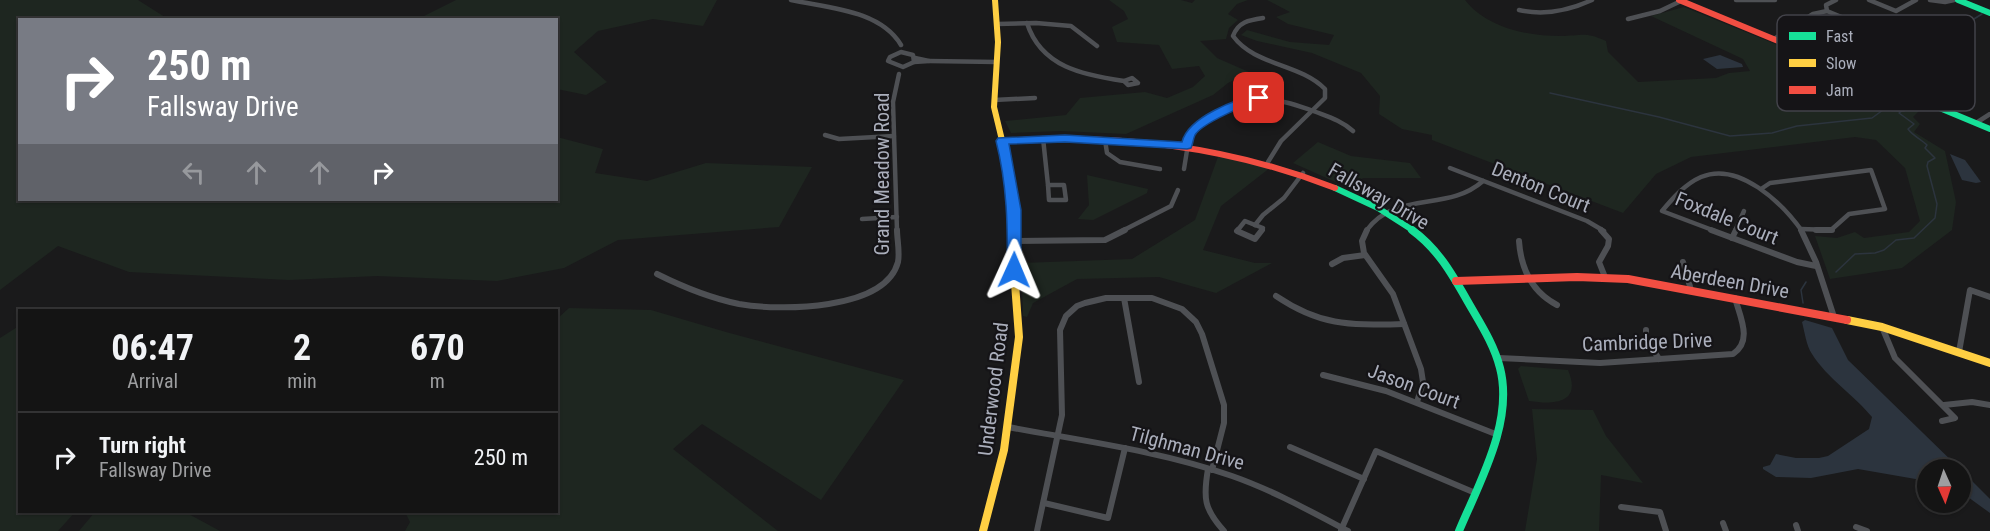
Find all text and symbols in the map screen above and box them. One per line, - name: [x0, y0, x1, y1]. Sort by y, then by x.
- legend: [1777, 15, 1975, 111]
- text: Fast: [1826, 27, 1853, 46]
- text: 250 m: [147, 41, 252, 90]
- icon: right: [48, 42, 126, 120]
- text: Slow: [1826, 54, 1856, 73]
- pin: [1233, 72, 1284, 123]
- icon: arrive: [1242, 81, 1275, 114]
- text: Jam: [1826, 81, 1853, 100]
- text: Fallsway Drive: [147, 91, 299, 123]
- street label: Grand Meadow Road: [870, 92, 894, 256]
- icon: left: [177, 156, 210, 189]
- icon: ahead: [240, 156, 273, 189]
- icon: ahead: [303, 156, 336, 189]
- icon: right: [366, 156, 399, 189]
- street label: Denton Court: [1488, 156, 1594, 218]
- street label: Fallsway Drive: [1324, 158, 1434, 234]
- street label: Foxdale Court: [1672, 186, 1782, 250]
- position arrow: [982, 238, 1046, 302]
- street label: Aberdeen Drive: [1669, 259, 1791, 303]
- street label: Underwood Road: [973, 321, 1013, 457]
- text: 06:47: [111, 327, 194, 369]
- text: 2: [293, 327, 311, 369]
- text: 670: [410, 327, 465, 369]
- street label: Cambridge Drive: [1582, 328, 1712, 356]
- street label: Jason Court: [1365, 358, 1463, 414]
- text: Arrival: [127, 369, 178, 393]
- text: min: [287, 369, 317, 393]
- text: m: [430, 369, 445, 393]
- street label: Tilghman Drive: [1127, 421, 1247, 475]
- text: Turn right: [99, 433, 186, 458]
- icon: right: [48, 441, 81, 474]
- text: 250 m: [474, 445, 528, 470]
- text: Fallsway Drive: [99, 458, 211, 482]
- north arrow: [1917, 459, 1971, 513]
- map controls: [1917, 459, 1971, 513]

